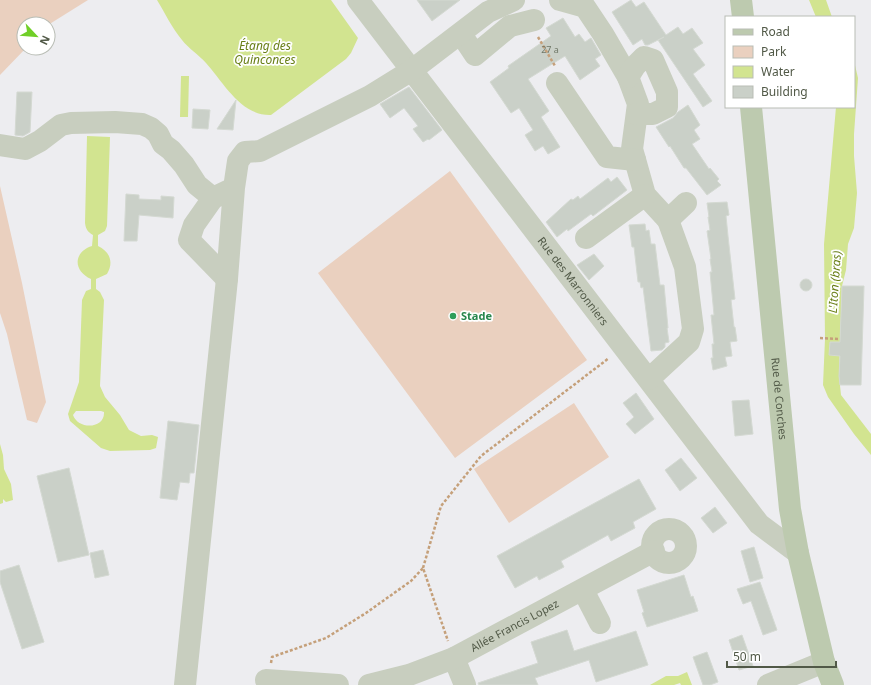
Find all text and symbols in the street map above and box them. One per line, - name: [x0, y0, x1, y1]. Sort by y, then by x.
- north arrow: [16, 16, 56, 56]
- legend: [725, 16, 855, 108]
- text: Road: [761, 23, 790, 40]
- text: N: [37, 33, 54, 48]
- water label: Étang des Quinconces: [234, 37, 296, 68]
- house number: 27 a: [541, 43, 559, 56]
- text: Park: [761, 43, 787, 60]
- text: Water: [761, 63, 795, 80]
- text: Building: [761, 83, 808, 100]
- street label: Rue des Marronniers: [535, 233, 612, 328]
- water label: L'Iton (bras): [824, 250, 845, 314]
- place label: Stade: [461, 308, 492, 323]
- marker: Stade: [448, 311, 458, 321]
- street label: Rue de Conches: [768, 357, 791, 440]
- street label: Allée Francis Lopez: [468, 595, 561, 655]
- scale bar: [727, 643, 836, 669]
- text: 50 m: [733, 648, 761, 665]

